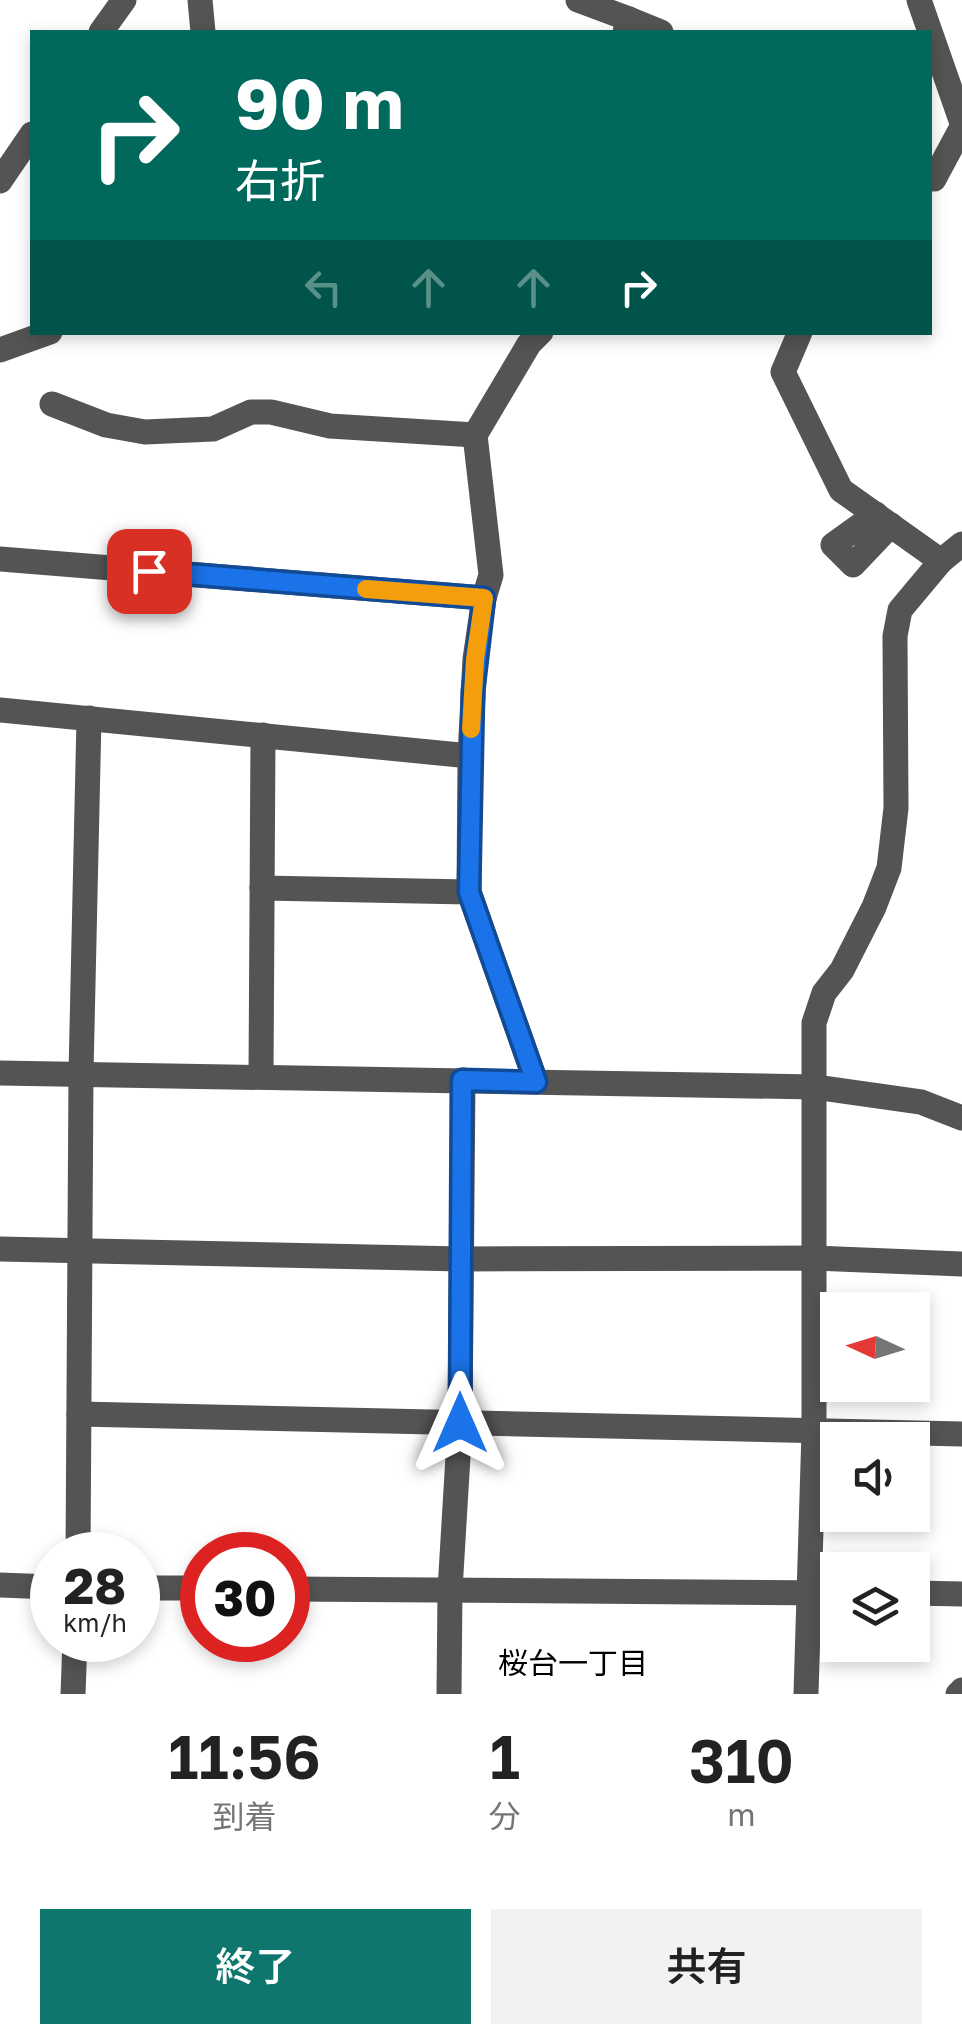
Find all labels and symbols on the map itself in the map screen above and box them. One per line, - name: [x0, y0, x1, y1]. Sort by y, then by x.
- pin: [107, 529, 192, 614]
- north arrow: [820, 1292, 930, 1402]
- position arrow: [408, 1371, 512, 1475]
- speed limit sign: 30: [180, 1532, 310, 1662]
- district label: 桜台一丁目: [498, 1645, 648, 1681]

